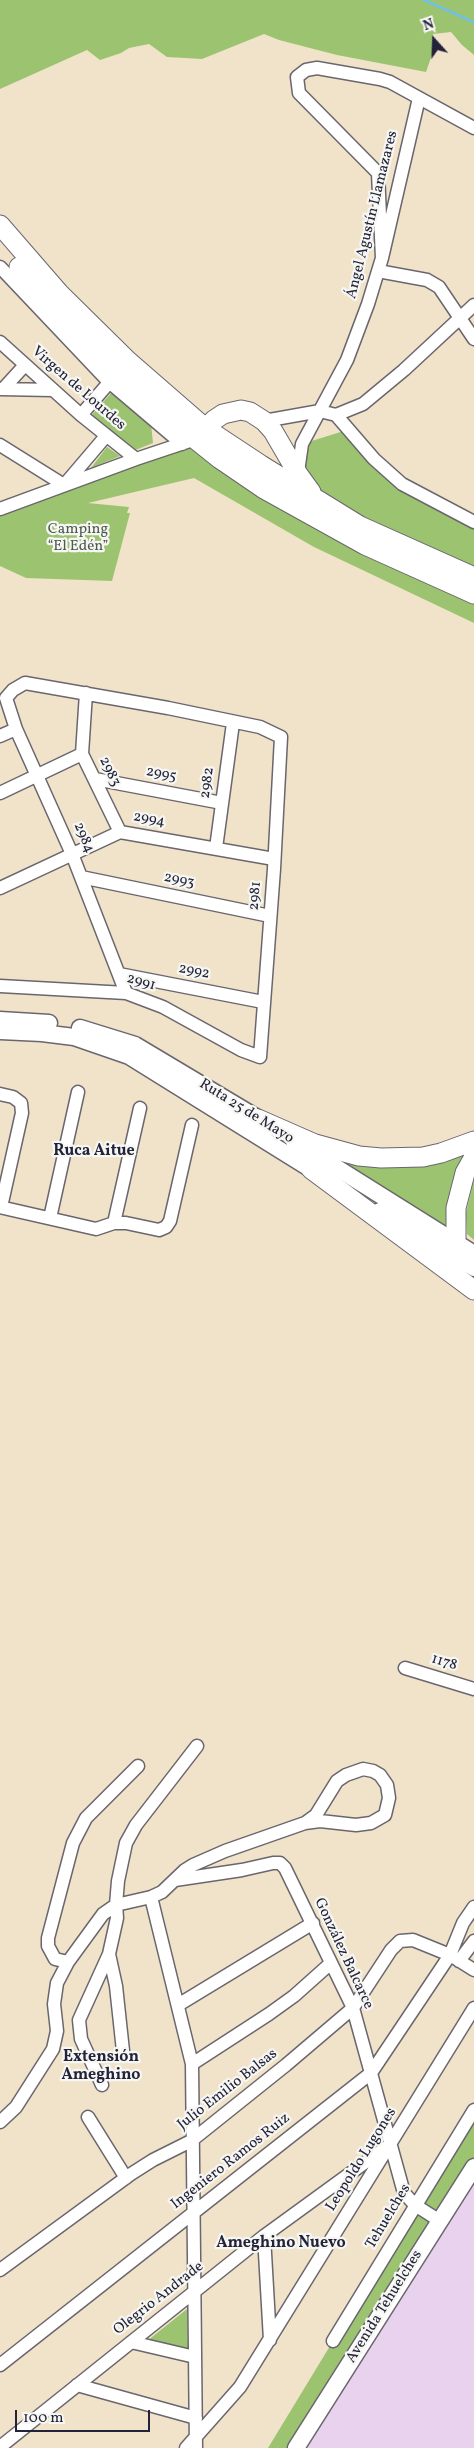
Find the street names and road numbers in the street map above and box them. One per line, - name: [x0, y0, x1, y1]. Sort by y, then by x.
- street label: Ángel Agustín Llamazares: [343, 129, 403, 301]
- street label: Virgen de Lourdes: [27, 343, 129, 435]
- street label: 2983: [94, 754, 124, 790]
- street label: 2995: [144, 763, 178, 787]
- street label: 2982: [197, 766, 219, 800]
- street label: 2994: [132, 808, 166, 832]
- street label: 2984: [68, 820, 98, 856]
- street label: 2993: [162, 869, 196, 893]
- street label: 2981: [246, 881, 266, 911]
- street label: 2992: [177, 960, 211, 984]
- street label: 2991: [124, 970, 158, 996]
- street label: Ruta 25 de Mayo: [195, 1076, 297, 1148]
- street label: 1178: [429, 1651, 459, 1675]
- street label: González Balcarce: [309, 1896, 377, 2012]
- street label: Julio Emilio Balsas: [174, 2045, 282, 2135]
- street label: Leopoldo Lugones: [323, 2105, 401, 2215]
- street label: Ingeniero Ramos Ruiz: [168, 2110, 294, 2214]
- street label: Tehuelches: [363, 2181, 415, 2253]
- street label: Avenida Tehuelches: [343, 2247, 427, 2367]
- street label: Olegrio Andrade: [110, 2258, 208, 2340]

